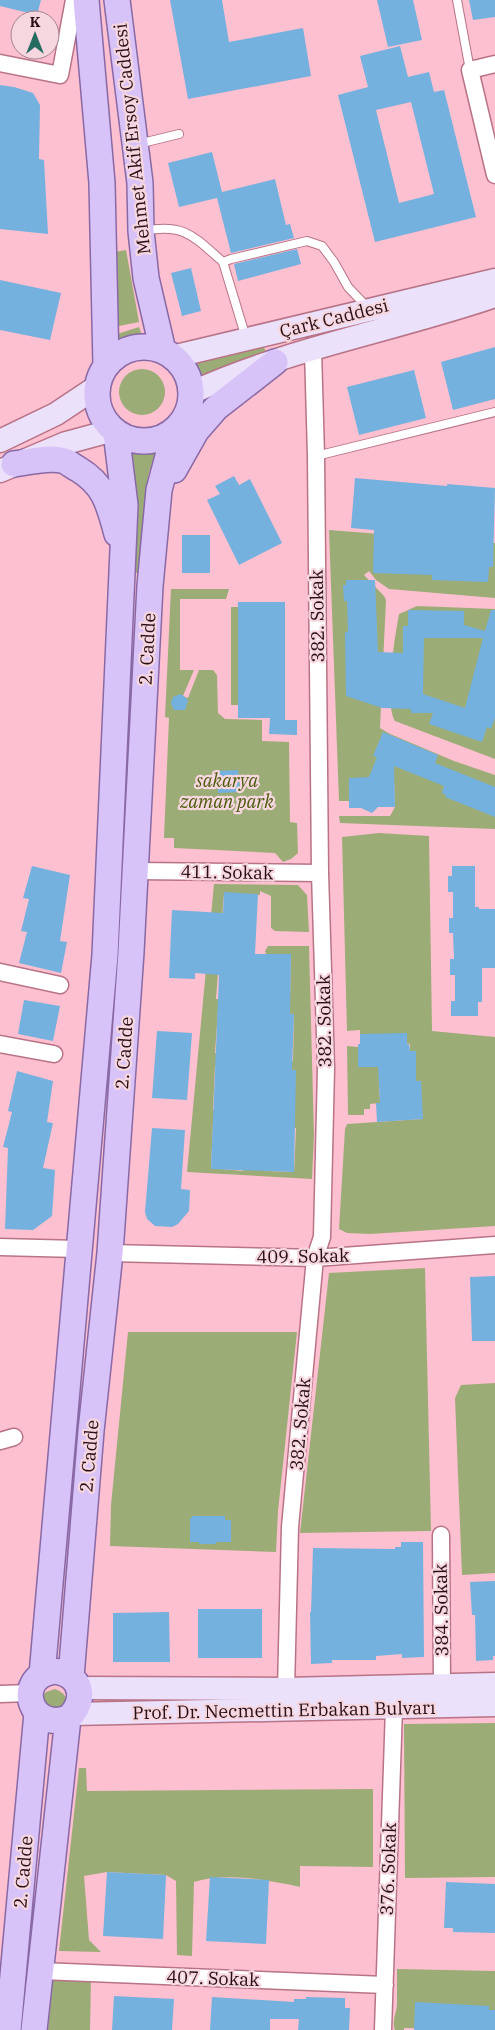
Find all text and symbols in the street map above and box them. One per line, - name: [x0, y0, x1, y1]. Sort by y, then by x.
- north arrow: [10, 10, 60, 60]
- text: K: [30, 13, 41, 31]
- street label: Mehmet Akif Ersoy Caddesi: [108, 22, 156, 256]
- street label: Çark Caddesi: [277, 293, 391, 343]
- street label: 382. Sokak: [305, 569, 329, 663]
- street label: 2. Cadde: [134, 612, 160, 686]
- park label: sakarya zaman park: [179, 769, 274, 813]
- street label: 411. Sokak: [180, 860, 274, 884]
- street label: 382. Sokak: [312, 974, 336, 1068]
- street label: 2. Cadde: [110, 1016, 138, 1090]
- street label: 409. Sokak: [256, 1244, 350, 1268]
- street label: 382. Sokak: [284, 1376, 316, 1471]
- street label: 2. Cadde: [74, 1419, 104, 1493]
- street label: 384. Sokak: [429, 1563, 453, 1657]
- street label: Prof. Dr. Necmettin Erbakan Bulvarı: [132, 1696, 436, 1724]
- street label: 376. Sokak: [375, 1822, 401, 1916]
- street label: 2. Cadde: [8, 1835, 38, 1909]
- street label: 407. Sokak: [166, 1965, 260, 1991]

